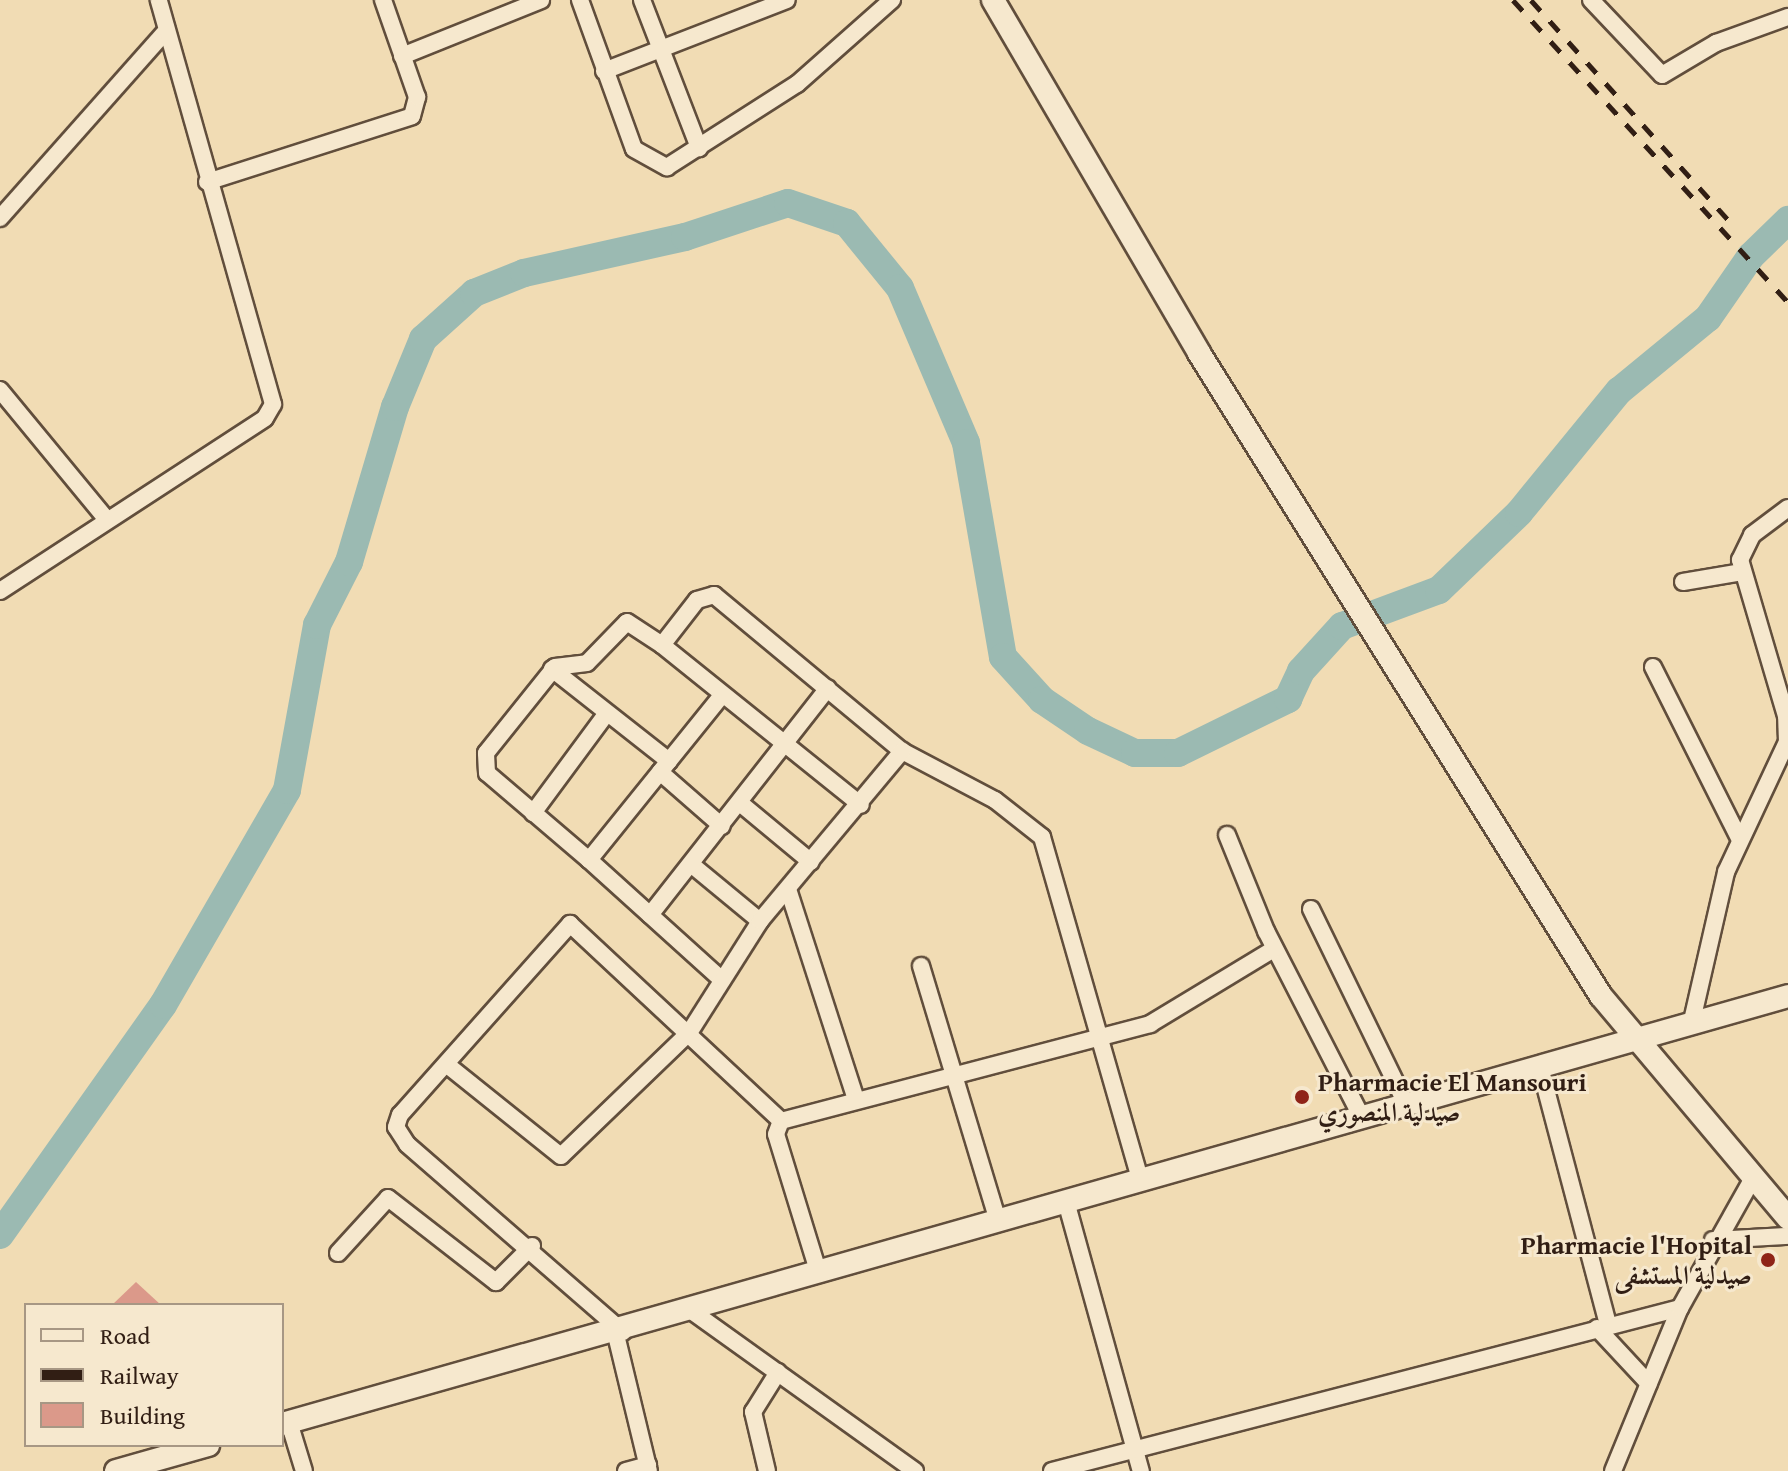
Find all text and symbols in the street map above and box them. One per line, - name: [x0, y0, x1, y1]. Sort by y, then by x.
- place label: Pharmacie El Mansouri صيدلية المنصوري: [1318, 1066, 1587, 1128]
- marker: Pharmacie El Mansouri صيدلية المنصوري: [1293, 1088, 1311, 1106]
- place label: Pharmacie l'Hopital صيدلية المستشفى: [1521, 1229, 1752, 1290]
- marker: Pharmacie l'Hopital صيدلية المستشفى: [1759, 1251, 1777, 1269]
- legend: [24, 1303, 284, 1447]
- text: Road: [100, 1318, 150, 1353]
- text: Railway: [100, 1358, 179, 1393]
- text: Building: [100, 1398, 185, 1433]

